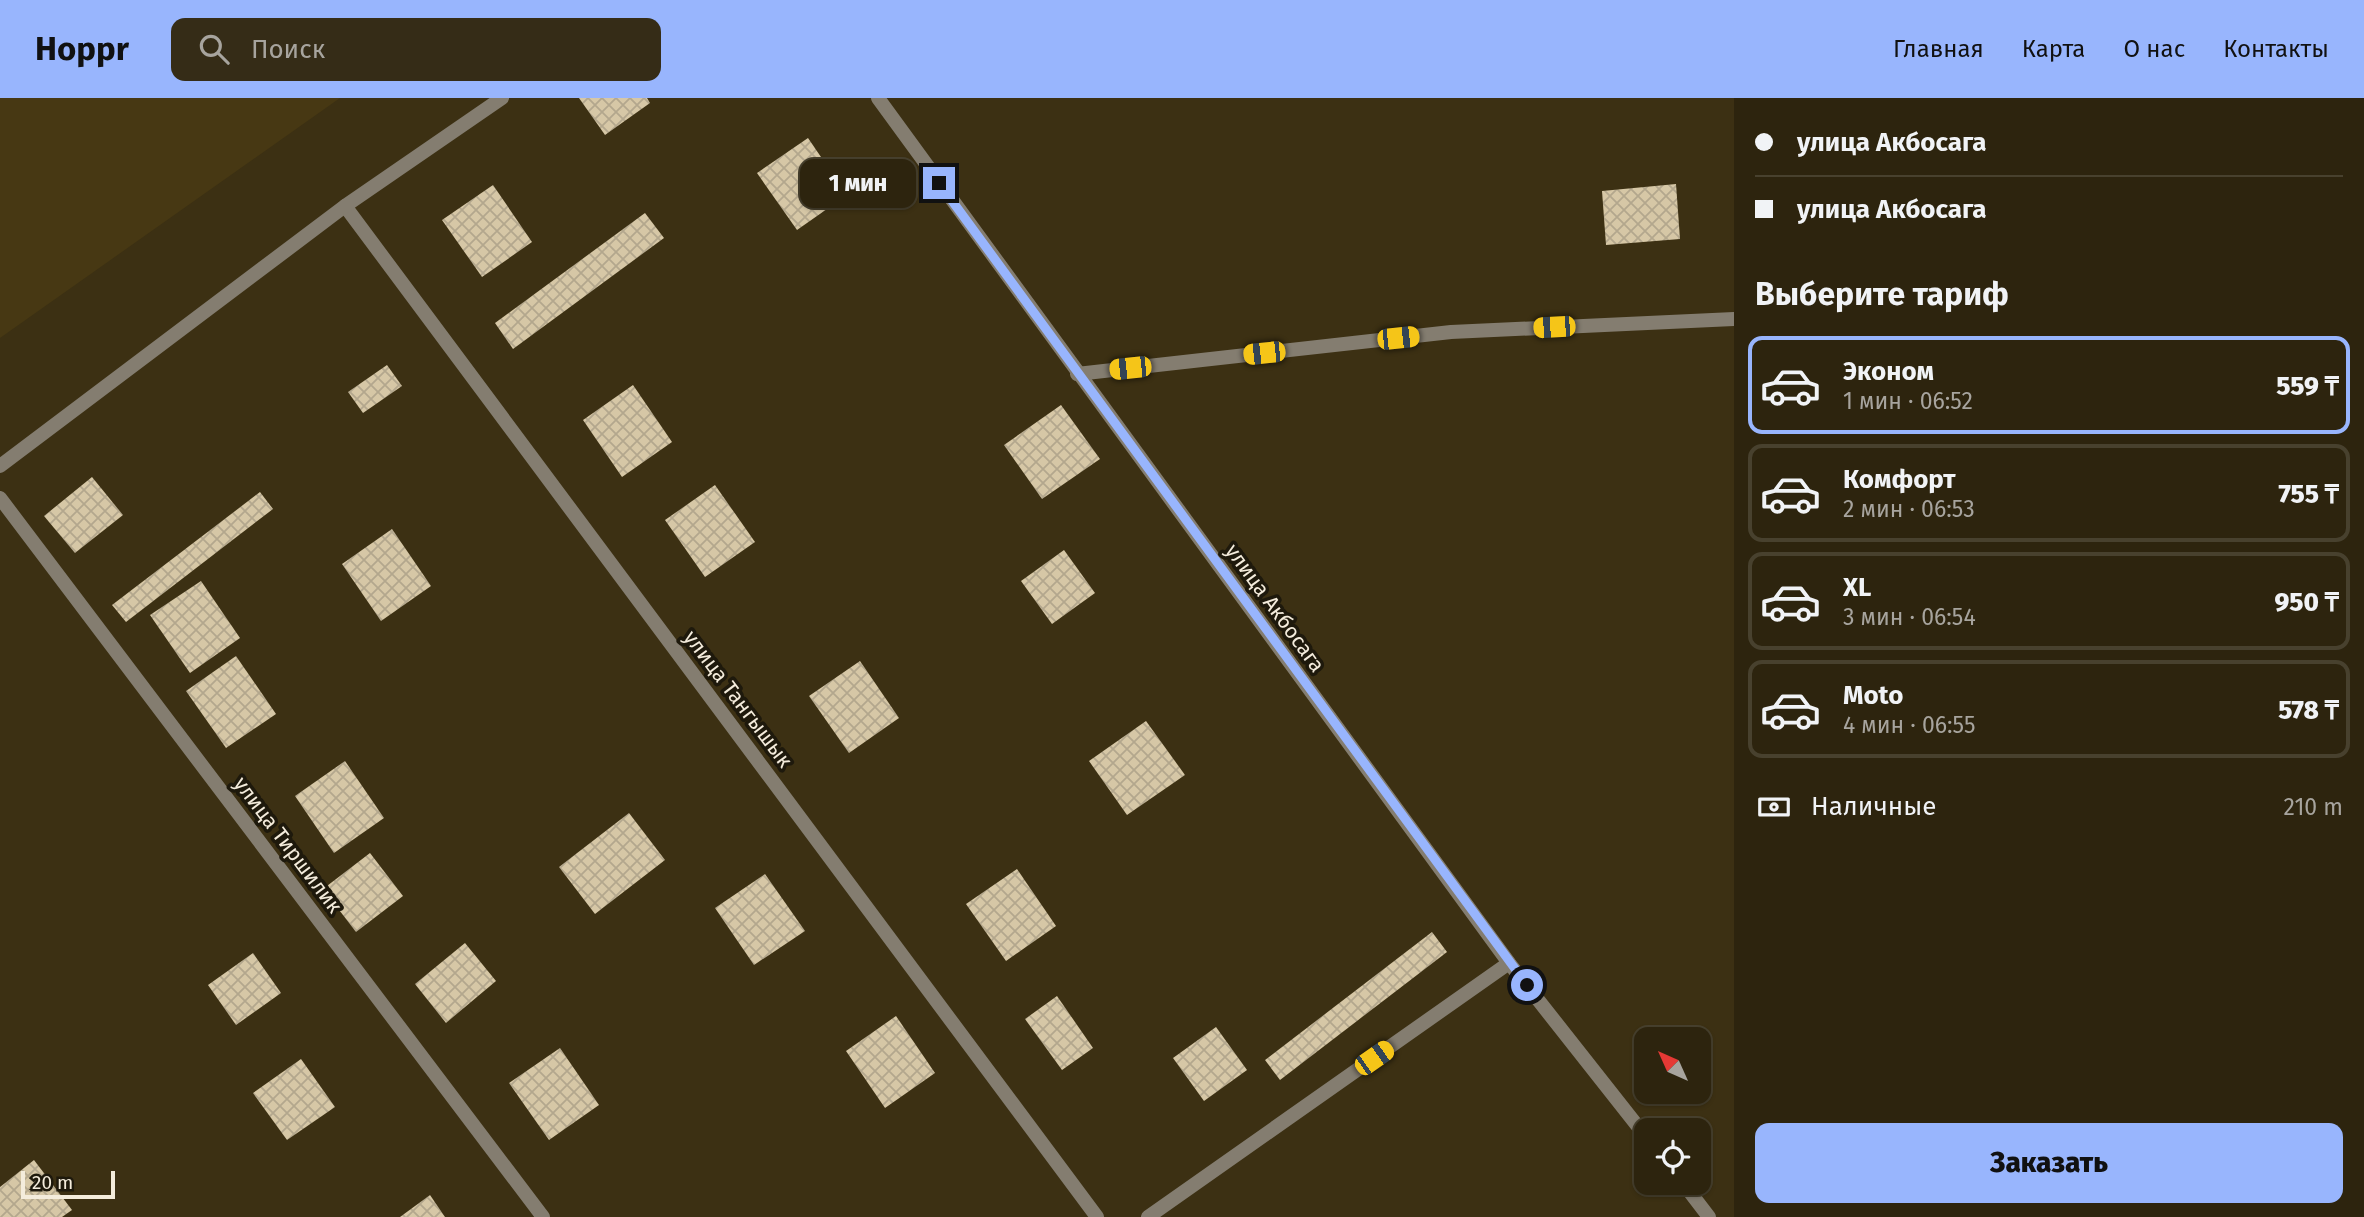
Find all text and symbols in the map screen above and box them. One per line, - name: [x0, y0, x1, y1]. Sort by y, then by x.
- search box: [171, 18, 661, 81]
- text: Hoppr: [35, 29, 129, 69]
- icon: search: [195, 30, 233, 68]
- text: Поиск: [251, 34, 325, 65]
- text: Главная: [1893, 35, 1984, 63]
- text: Карта: [2022, 35, 2085, 63]
- text: О нас: [2123, 35, 2185, 63]
- text: Контакты: [2223, 35, 2329, 63]
- text: улица Акбосага: [1797, 127, 1986, 158]
- callout: 1 мин: [799, 158, 914, 208]
- route end: [923, 167, 955, 199]
- text: 1 мин: [829, 169, 887, 197]
- text: улица Акбосага: [1797, 194, 1986, 225]
- text: Выберите тариф: [1755, 275, 2009, 313]
- car: [1533, 315, 1576, 339]
- car: [1377, 325, 1420, 351]
- car: [1243, 340, 1286, 366]
- icon: car: [1759, 354, 1822, 417]
- car: [1109, 355, 1152, 381]
- text: Эконом: [1843, 356, 1934, 387]
- text: 559 ₸: [2276, 371, 2339, 402]
- text: 1 мин · 06:52: [1843, 387, 1973, 415]
- icon: car: [1759, 462, 1822, 525]
- text: Комфорт: [1843, 464, 1956, 495]
- text: 755 ₸: [2279, 479, 2339, 510]
- text: 2 мин · 06:53: [1843, 495, 1975, 523]
- street label: улица Акбосага: [1220, 539, 1330, 677]
- icon: car: [1759, 570, 1822, 633]
- text: XL: [1843, 572, 1871, 603]
- text: 950 ₸: [2274, 587, 2339, 618]
- text: 3 мин · 06:54: [1843, 603, 1976, 631]
- street label: улица Тангышык: [678, 625, 798, 773]
- icon: car: [1759, 678, 1822, 741]
- text: Moto: [1843, 680, 1903, 711]
- text: 578 ₸: [2278, 695, 2339, 726]
- text: 4 мин · 06:55: [1843, 711, 1976, 739]
- street label: улица Тиршилик: [228, 772, 348, 918]
- icon: cash: [1755, 788, 1793, 826]
- text: Наличные: [1811, 791, 1936, 822]
- text: 210 m: [2284, 793, 2343, 821]
- route start: [1511, 969, 1543, 1001]
- north arrow: [1634, 1027, 1712, 1104]
- map controls: [1634, 1027, 1711, 1195]
- car: [1351, 1037, 1398, 1079]
- button: locate: [1634, 1118, 1711, 1195]
- button: Заказать: [1755, 1123, 2343, 1203]
- scale bar: [21, 1168, 116, 1200]
- text: 20 m: [32, 1171, 73, 1194]

